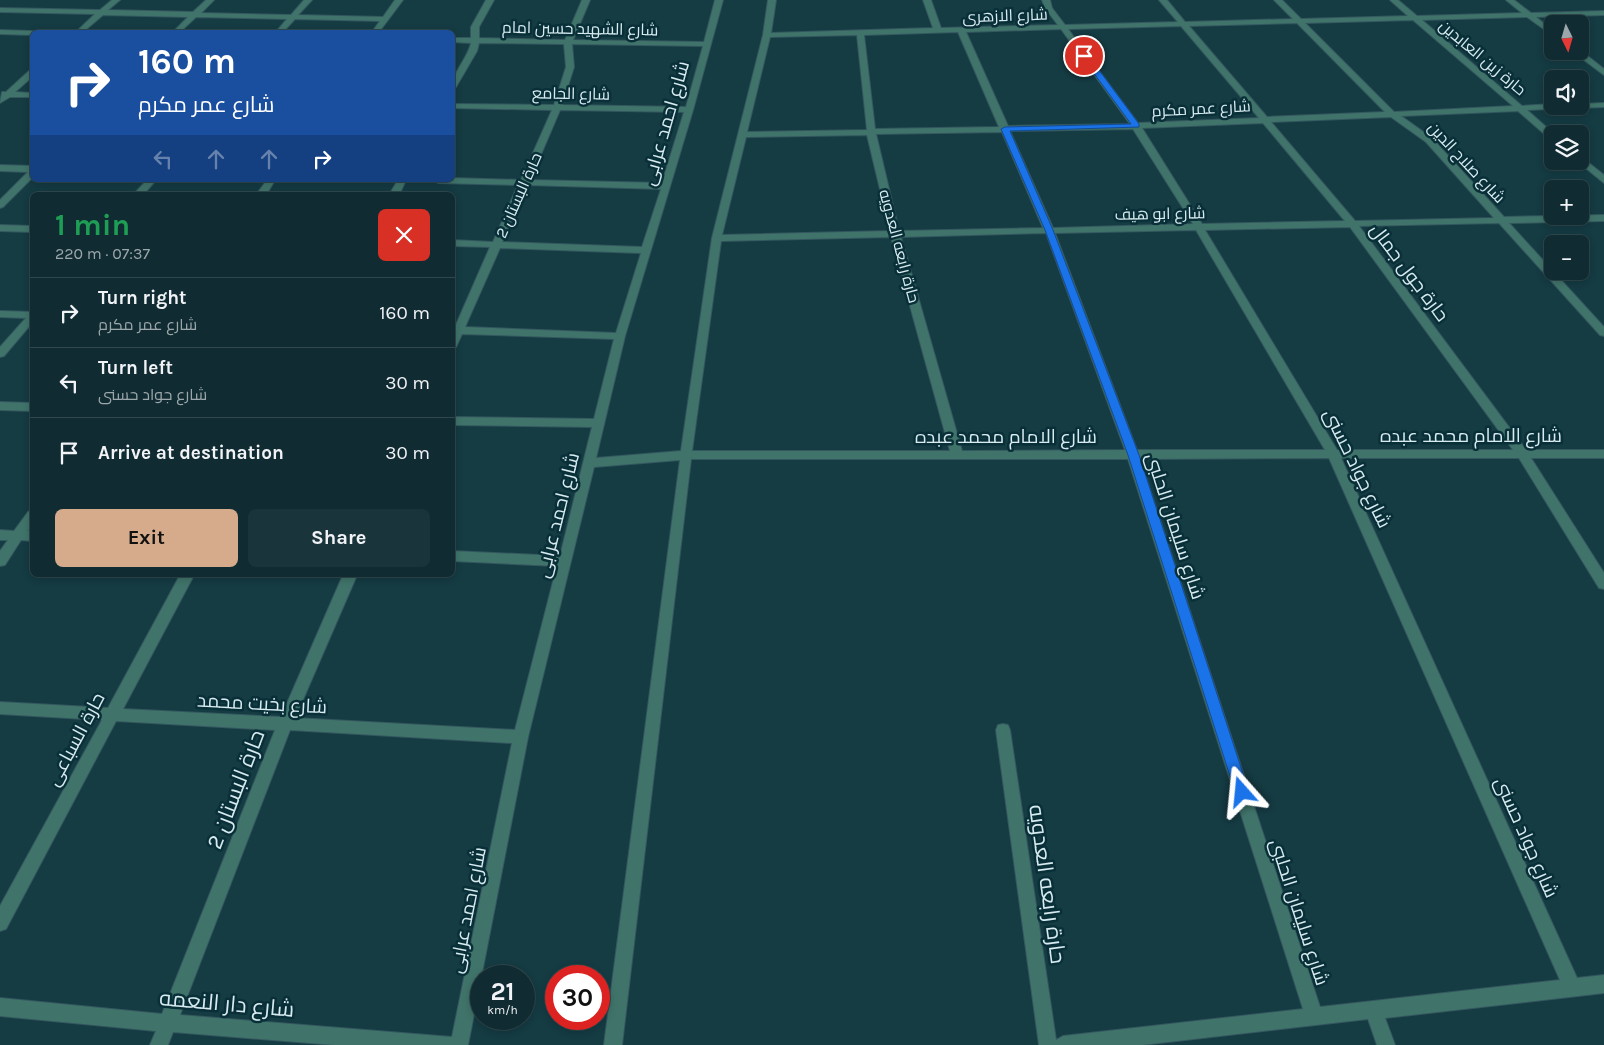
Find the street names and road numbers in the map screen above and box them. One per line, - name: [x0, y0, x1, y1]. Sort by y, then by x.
- street label: شارع الازهرى: [962, 5, 1048, 28]
- street label: حارة زين العابدين: [1435, 16, 1530, 100]
- street label: شارع الشهيد حسين امام: [502, 18, 658, 41]
- street label: شارع احمد عرابى: [638, 59, 696, 189]
- street label: شارع الجامع: [532, 83, 610, 106]
- street label: شارع عمر مكرم: [1151, 96, 1251, 123]
- street label: شارع صلاح الدين: [1423, 118, 1509, 208]
- street label: حارة البستان 2: [491, 150, 547, 241]
- street label: حارة رابعه العدويه: [875, 187, 924, 305]
- street label: شارع ابو هيف: [1114, 203, 1206, 226]
- street label: حارة جول جمال: [1365, 219, 1453, 326]
- street label: شارع جواد حسنى: [1317, 405, 1395, 532]
- street label: شارع الامام محمد عبده: [1380, 425, 1562, 449]
- street label: شارع الامام محمد عبده: [915, 426, 1097, 450]
- street label: شارع احمد عرابى: [532, 450, 586, 581]
- street label: شارع سليمان الحلبى: [1139, 450, 1209, 603]
- street label: حارة السباعى: [42, 689, 110, 790]
- street label: شارع بخيت محمد: [196, 690, 327, 720]
- street label: حارة البستان 2: [201, 726, 271, 853]
- street label: شارع جواد حسنى: [1488, 774, 1563, 902]
- street label: حارة رابعه العدويه: [1023, 803, 1071, 965]
- street label: شارع سليمان الحلبى: [1263, 836, 1333, 989]
- street label: شارع احمد عرابى: [445, 845, 493, 976]
- street label: شارع دار النعمه: [158, 985, 295, 1024]

